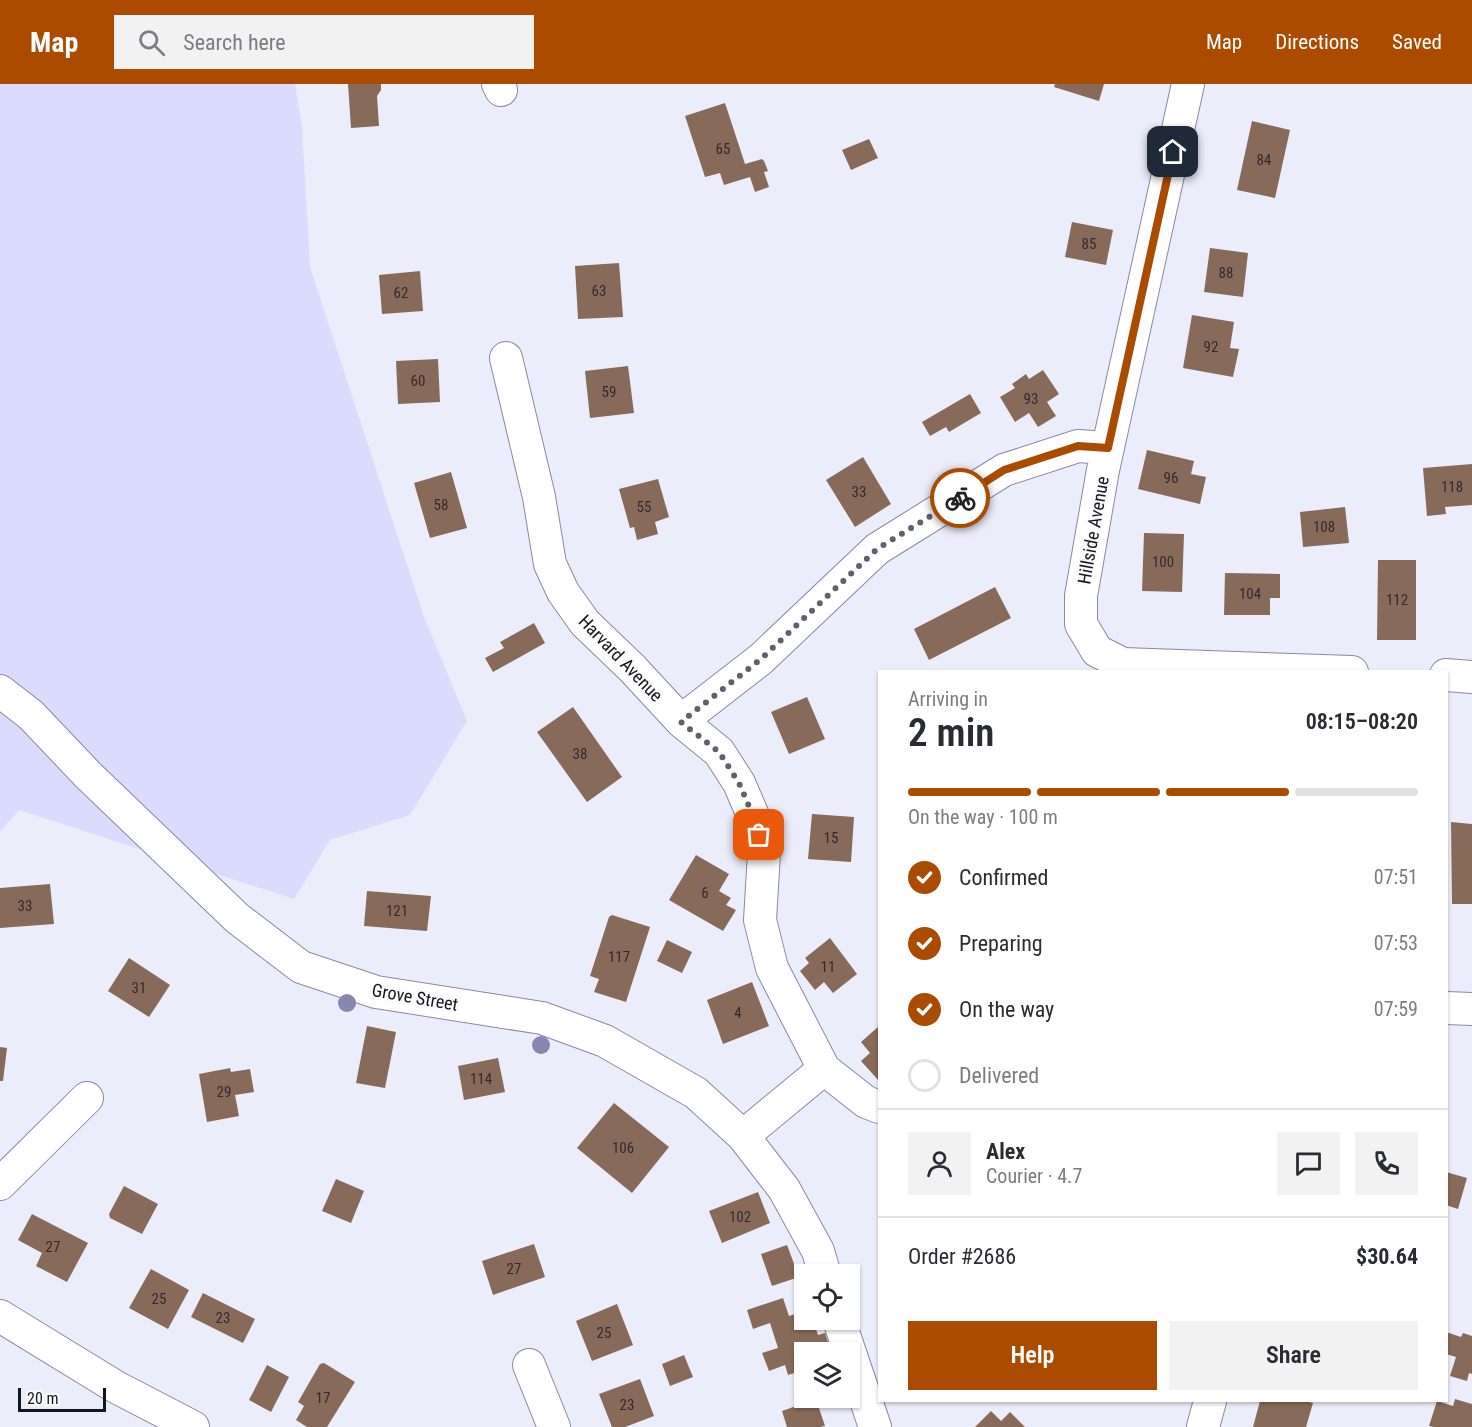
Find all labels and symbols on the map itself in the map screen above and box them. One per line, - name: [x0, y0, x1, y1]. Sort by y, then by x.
- pin: [1147, 126, 1198, 177]
- house number: 65: [716, 140, 730, 158]
- house number: 84: [1257, 151, 1271, 169]
- house number: 85: [1082, 235, 1096, 253]
- house number: 88: [1219, 264, 1233, 282]
- house number: 63: [592, 282, 606, 300]
- house number: 62: [394, 284, 408, 302]
- house number: 92: [1204, 338, 1218, 356]
- house number: 60: [411, 372, 425, 390]
- house number: 59: [602, 383, 616, 401]
- house number: 93: [1024, 390, 1038, 408]
- courier: [930, 468, 990, 528]
- house number: 96: [1164, 469, 1178, 487]
- street label: Hillside Avenue: [1073, 474, 1113, 586]
- house number: 118: [1441, 478, 1463, 496]
- house number: 33: [852, 483, 866, 501]
- house number: 58: [434, 496, 448, 514]
- house number: 55: [637, 498, 651, 516]
- house number: 108: [1313, 518, 1335, 536]
- house number: 100: [1152, 553, 1174, 571]
- house number: 104: [1239, 585, 1261, 603]
- house number: 112: [1386, 591, 1408, 609]
- street label: Harvard Avenue: [575, 610, 667, 706]
- house number: 38: [573, 745, 587, 763]
- pin: [733, 809, 784, 860]
- house number: 15: [824, 829, 838, 847]
- house number: 6: [701, 884, 709, 902]
- house number: 33: [18, 897, 32, 915]
- house number: 121: [386, 902, 408, 920]
- house number: 117: [608, 948, 630, 966]
- house number: 11: [821, 958, 835, 976]
- house number: 31: [132, 979, 146, 997]
- street label: Grove Street: [370, 979, 460, 1015]
- house number: 4: [734, 1004, 742, 1022]
- house number: 114: [470, 1070, 492, 1088]
- house number: 29: [217, 1083, 231, 1101]
- house number: 106: [612, 1139, 634, 1157]
- house number: 102: [729, 1208, 751, 1226]
- house number: 27: [46, 1238, 60, 1256]
- house number: 27: [507, 1260, 521, 1278]
- house number: 25: [152, 1290, 166, 1308]
- house number: 23: [216, 1309, 230, 1327]
- house number: 25: [597, 1324, 611, 1342]
- scale bar: [18, 1385, 106, 1412]
- house number: 17: [316, 1389, 330, 1407]
- house number: 23: [620, 1396, 634, 1414]

